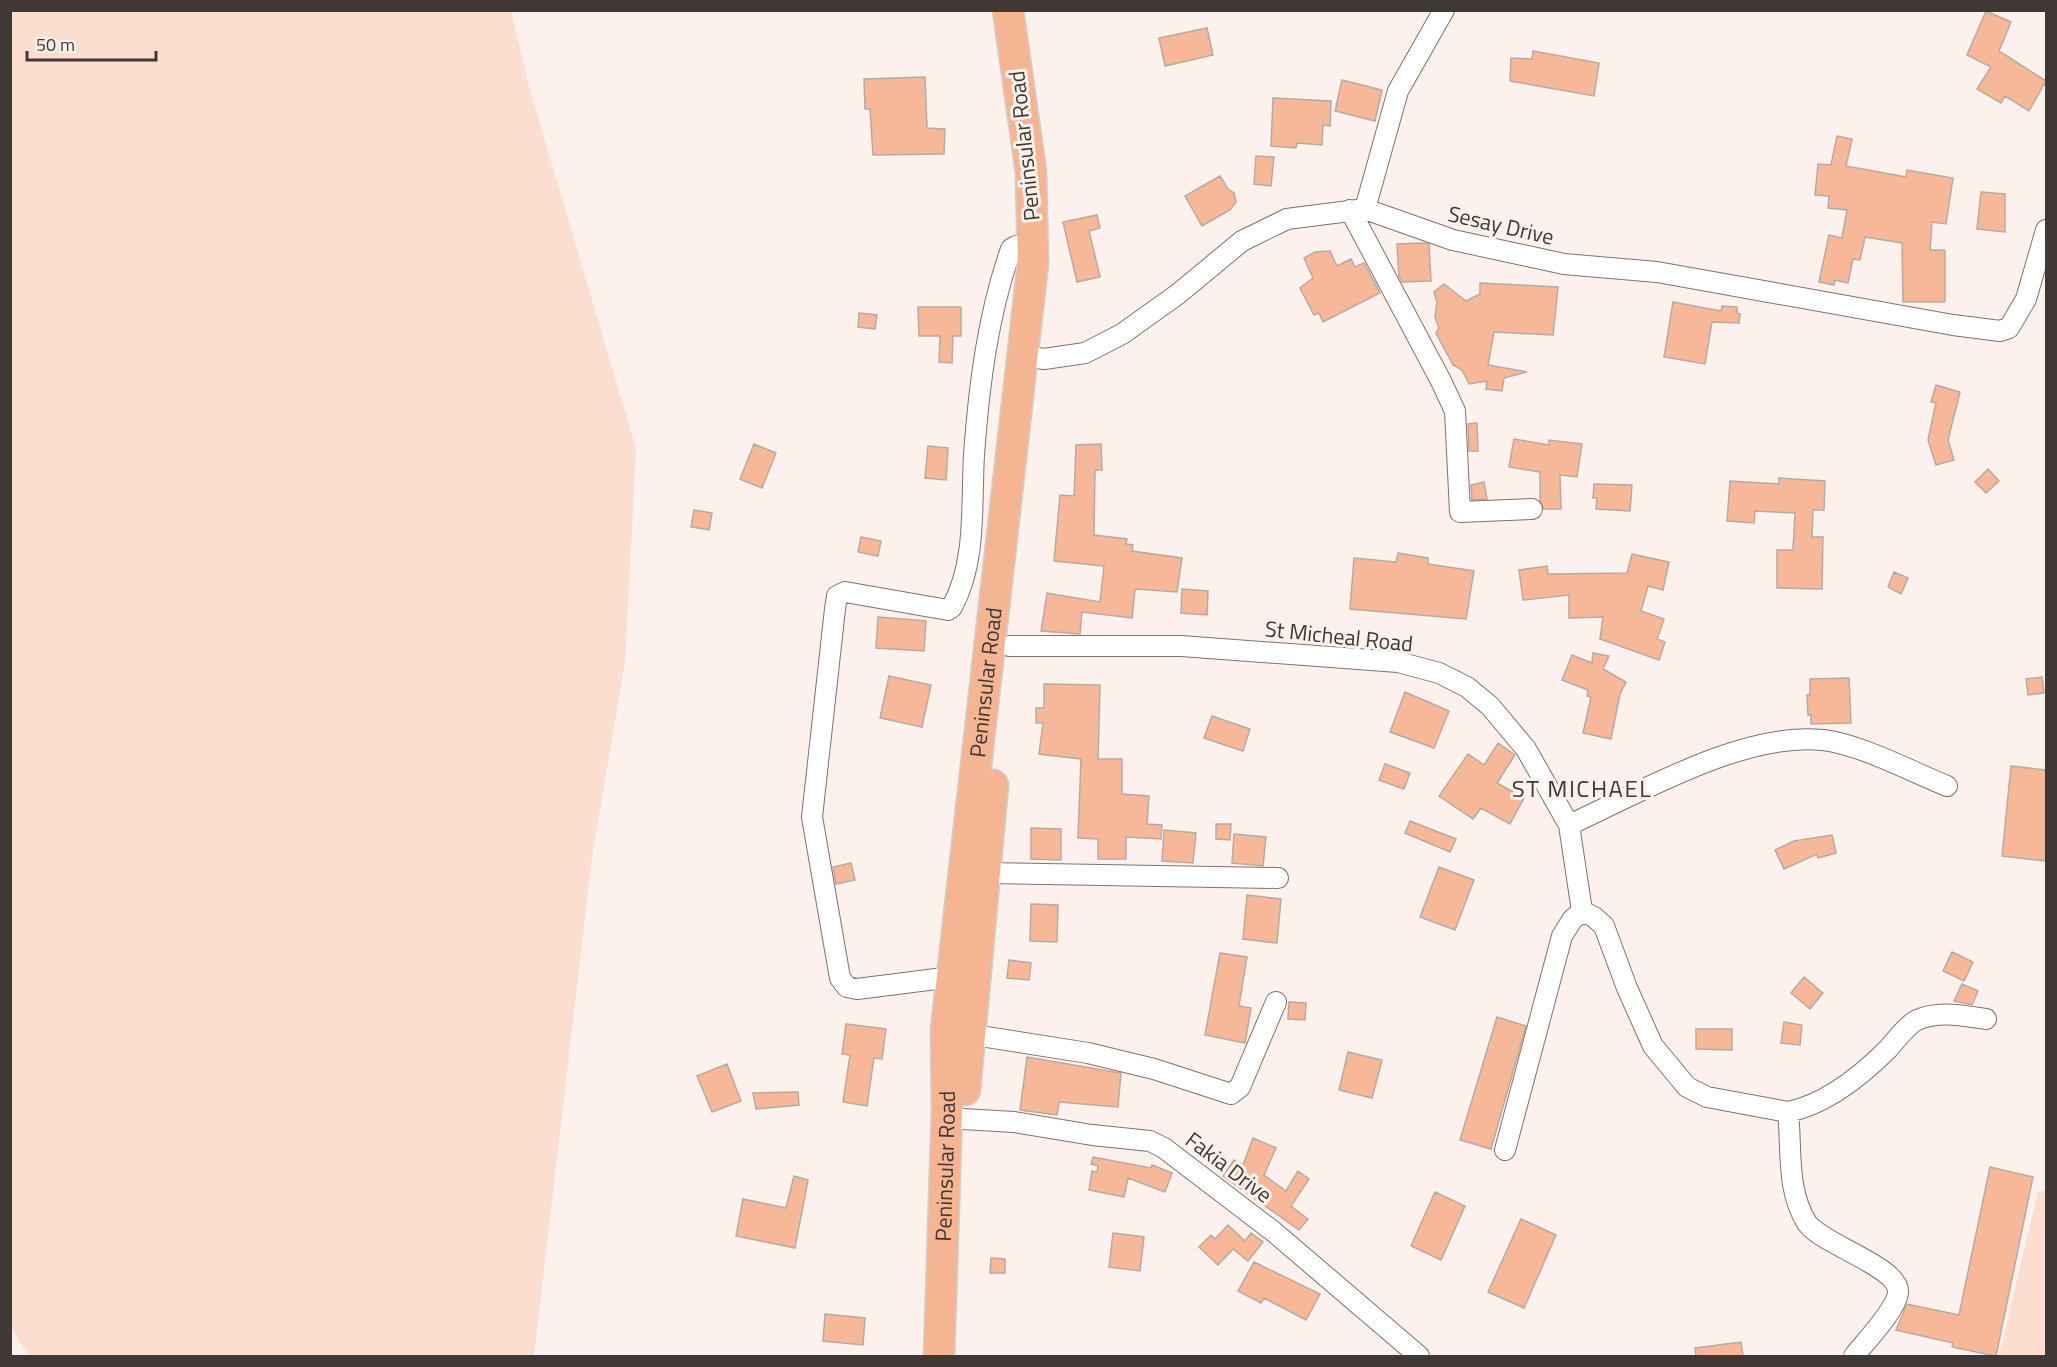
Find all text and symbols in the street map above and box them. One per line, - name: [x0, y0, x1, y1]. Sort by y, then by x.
- scale bar: [27, 24, 156, 62]
- text: 50 m: [36, 31, 75, 58]
- street label: Peninsular Road: [999, 69, 1049, 223]
- street label: Sesay Drive: [1445, 196, 1557, 254]
- street label: Peninsular Road: [960, 606, 1011, 759]
- street label: St Micheal Road: [1263, 611, 1415, 661]
- district label: ST MICHAEL: [1512, 770, 1652, 806]
- street label: Peninsular Road: [926, 1091, 964, 1242]
- street label: Fakia Drive: [1178, 1123, 1280, 1211]

